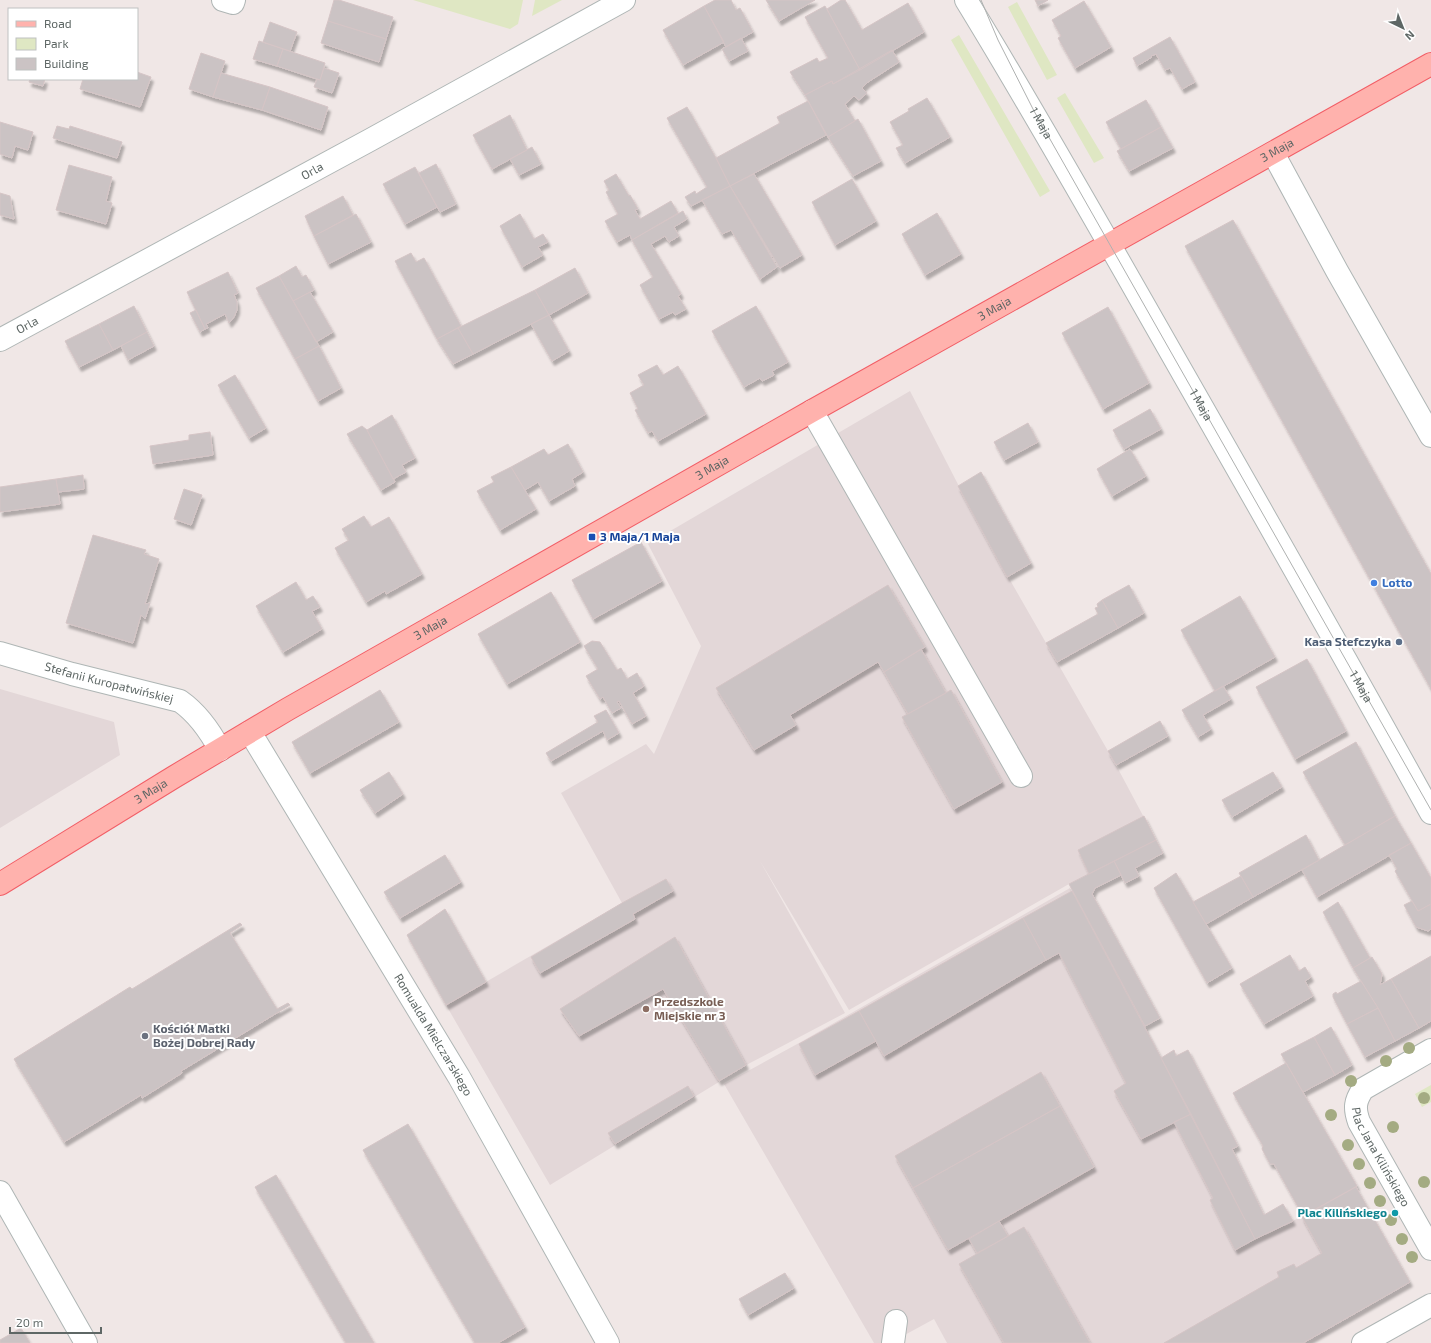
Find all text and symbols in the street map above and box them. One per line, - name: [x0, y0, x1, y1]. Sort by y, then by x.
- legend: [8, 8, 138, 80]
- north arrow: [1383, 8, 1423, 48]
- text: Road: [44, 16, 72, 30]
- text: N: [1403, 28, 1418, 43]
- text: Park: [44, 36, 69, 50]
- text: Building: [44, 56, 89, 70]
- street label: 1 Maja: [1027, 105, 1056, 141]
- street label: 3 Maja: [1257, 134, 1296, 164]
- street label: Orla: [298, 159, 325, 182]
- street label: 3 Maja: [975, 293, 1013, 323]
- street label: Orla: [13, 313, 40, 336]
- street label: 1 Maja: [1187, 386, 1216, 423]
- street label: 3 Maja: [693, 452, 731, 482]
- place label: 3 Maja/1 Maja: [600, 529, 680, 544]
- marker: 3 Maja/1 Maja: [587, 532, 597, 542]
- place label: Lotto: [1382, 575, 1412, 589]
- marker: Lotto: [1369, 578, 1379, 588]
- street label: 3 Maja: [411, 612, 449, 642]
- place label: Kasa Stefczyka: [1305, 634, 1391, 649]
- marker: Kasa Stefczyka: [1394, 637, 1404, 647]
- street label: Stefanii Kuropatwińskiej: [43, 658, 175, 706]
- street label: 1 Maja: [1347, 668, 1376, 704]
- street label: 3 Maja: [131, 775, 169, 806]
- street label: Romualda Mielczarskiego: [392, 971, 476, 1098]
- place label: Przedszkole Miejskie nr 3: [654, 994, 726, 1023]
- marker: Przedszkole Miejskie nr 3: [641, 1004, 651, 1014]
- place label: Kościół Matki Bożej Dobrej Rady: [153, 1021, 256, 1050]
- marker: Kościół Matki Bożej Dobrej Rady: [140, 1031, 150, 1041]
- street label: Plac Jana Kilińskiego: [1350, 1106, 1414, 1209]
- place label: Plac Kilińskiego: [1298, 1205, 1387, 1219]
- marker: Plac Kilińskiego: [1390, 1208, 1400, 1218]
- scale bar: [10, 1309, 101, 1335]
- text: 20 m: [16, 1315, 43, 1329]

